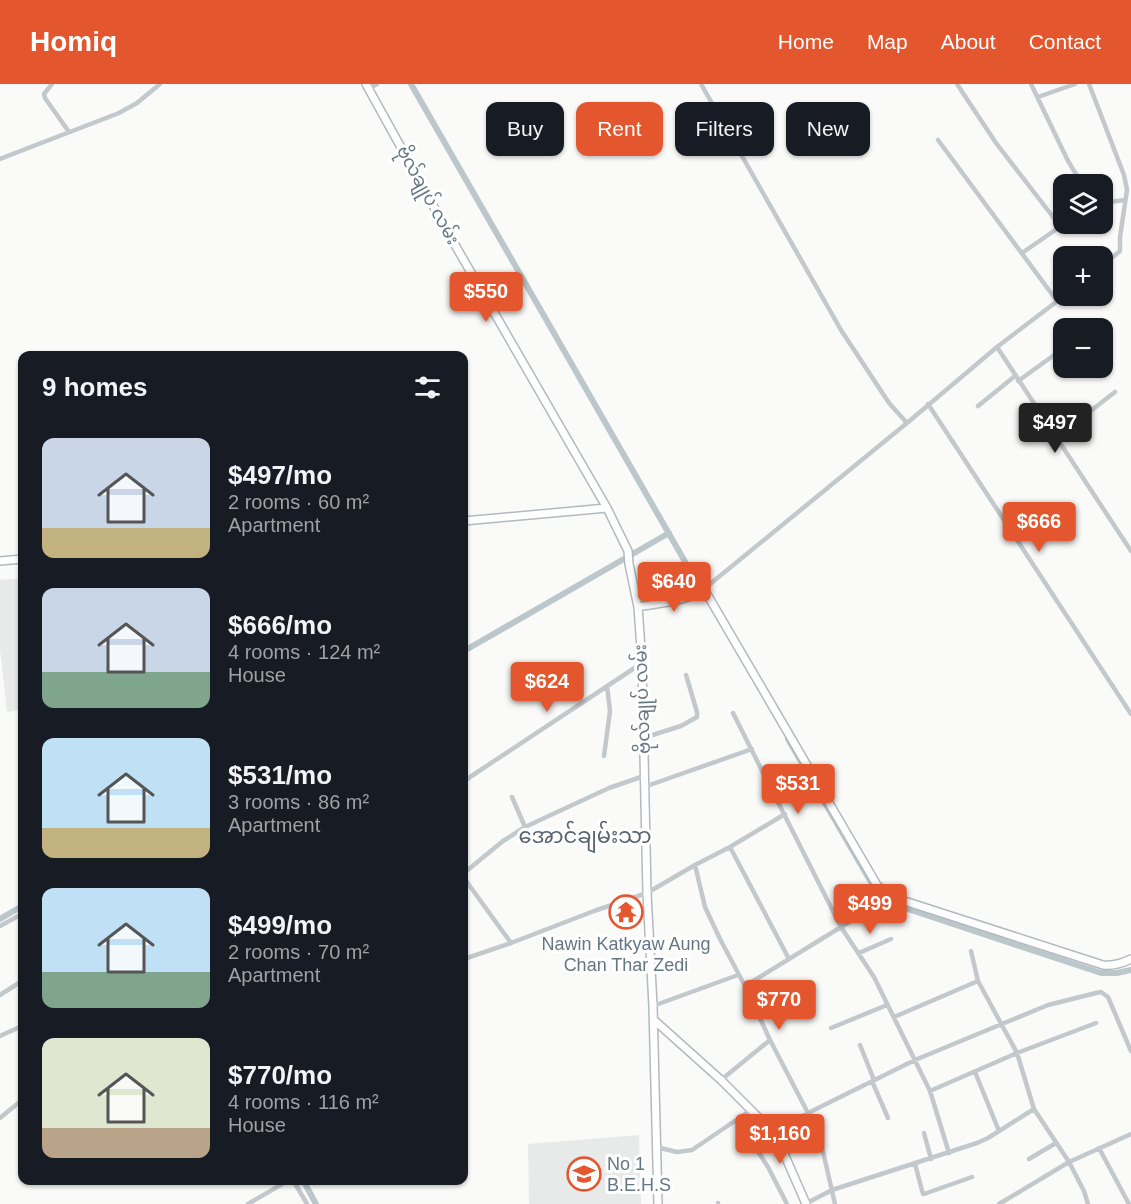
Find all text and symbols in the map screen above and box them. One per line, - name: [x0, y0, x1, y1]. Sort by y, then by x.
- text: Homiq: [30, 26, 117, 57]
- text: Home: [778, 30, 834, 53]
- text: Map: [867, 30, 908, 53]
- text: About: [941, 30, 996, 53]
- text: Contact: [1029, 30, 1101, 53]
- chip: Buy: [486, 102, 564, 156]
- chip: Rent: [576, 102, 663, 156]
- chip: Filters: [675, 102, 774, 156]
- chip: New: [786, 102, 870, 156]
- street label: ဗိုလ်ချုပ် လမ်း: [388, 140, 467, 250]
- map controls: [1053, 174, 1113, 378]
- button: layers: [1053, 174, 1113, 234]
- button: +: [1053, 246, 1113, 306]
- pin: $550: [450, 272, 522, 323]
- text: $550: [464, 280, 508, 302]
- button: −: [1053, 318, 1113, 378]
- icon: filters: [411, 371, 444, 404]
- text: 9 homes: [42, 372, 148, 402]
- pin: $497: [1019, 403, 1091, 454]
- text: $497: [1033, 411, 1077, 433]
- text: $497/mo: [228, 460, 332, 490]
- icon: home: [90, 462, 162, 534]
- text: 2 rooms · 60 m²: [228, 491, 369, 513]
- pin: $666: [1003, 502, 1075, 553]
- text: $666: [1017, 510, 1061, 532]
- text: Apartment: [228, 514, 320, 536]
- pin: $640: [638, 562, 710, 613]
- text: $640: [652, 570, 696, 592]
- text: $666/mo: [228, 610, 332, 640]
- icon: home: [90, 612, 162, 684]
- text: 4 rooms · 124 m²: [228, 641, 380, 663]
- street label: ဗိုလ်ချုပ် လမ်း: [626, 644, 659, 754]
- pin: $624: [511, 662, 583, 713]
- text: House: [228, 664, 286, 686]
- text: $624: [525, 670, 569, 692]
- text: $531/mo: [228, 760, 332, 790]
- icon: home: [90, 762, 162, 834]
- pin: $531: [762, 764, 834, 815]
- text: $531: [776, 772, 820, 794]
- text: 3 rooms · 86 m²: [228, 791, 369, 813]
- text: Apartment: [228, 814, 320, 836]
- district label: အောင်ချမ်းသာ: [519, 820, 651, 854]
- pin: $499: [834, 884, 906, 935]
- text: $499: [848, 892, 892, 914]
- temple icon: Nawin Katkyaw Aung Chan Thar Zedi: [608, 894, 644, 930]
- text: $499/mo: [228, 910, 332, 940]
- icon: home: [90, 912, 162, 984]
- place label: Nawin Katkyaw Aung Chan Thar Zedi: [541, 934, 711, 975]
- text: 2 rooms · 70 m²: [228, 941, 369, 963]
- text: Apartment: [228, 964, 320, 986]
- pin: $770: [743, 980, 815, 1031]
- text: $770: [757, 988, 801, 1010]
- text: $770/mo: [228, 1060, 332, 1090]
- icon: home: [90, 1062, 162, 1134]
- text: 4 rooms · 116 m²: [228, 1091, 379, 1113]
- text: House: [228, 1114, 286, 1136]
- pin: $1,160: [731, 1114, 829, 1165]
- text: $1,160: [749, 1122, 811, 1144]
- place label: No 1 B.E.H.S: [607, 1154, 671, 1195]
- school or university icon: No 1 B.E.H.S: [566, 1156, 602, 1192]

